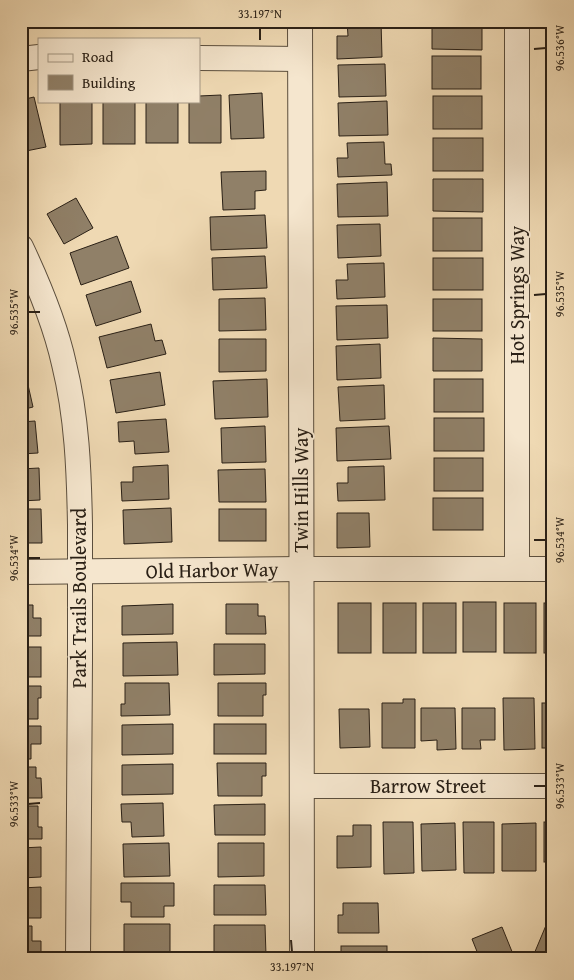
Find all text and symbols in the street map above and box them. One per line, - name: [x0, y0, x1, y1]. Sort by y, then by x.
- text: 33.197°N: [238, 5, 282, 22]
- text: 96.536°W: [551, 24, 568, 71]
- legend: [38, 38, 200, 102]
- text: Road: [82, 46, 113, 67]
- text: Building: [82, 72, 136, 93]
- street label: Hot Springs Way: [502, 226, 531, 364]
- text: 96.535°W: [551, 270, 568, 317]
- text: 96.535°W: [5, 288, 22, 335]
- street label: Twin Hills Way: [286, 428, 315, 552]
- street label: Park Trails Boulevard: [64, 507, 93, 688]
- text: 96.534°W: [551, 516, 568, 563]
- text: 96.534°W: [5, 534, 22, 581]
- street label: Old Harbor Way: [145, 554, 279, 585]
- text: 96.533°W: [551, 762, 568, 809]
- street label: Barrow Street: [370, 771, 486, 800]
- text: 96.533°W: [5, 780, 22, 827]
- text: 33.197°N: [270, 958, 314, 975]

